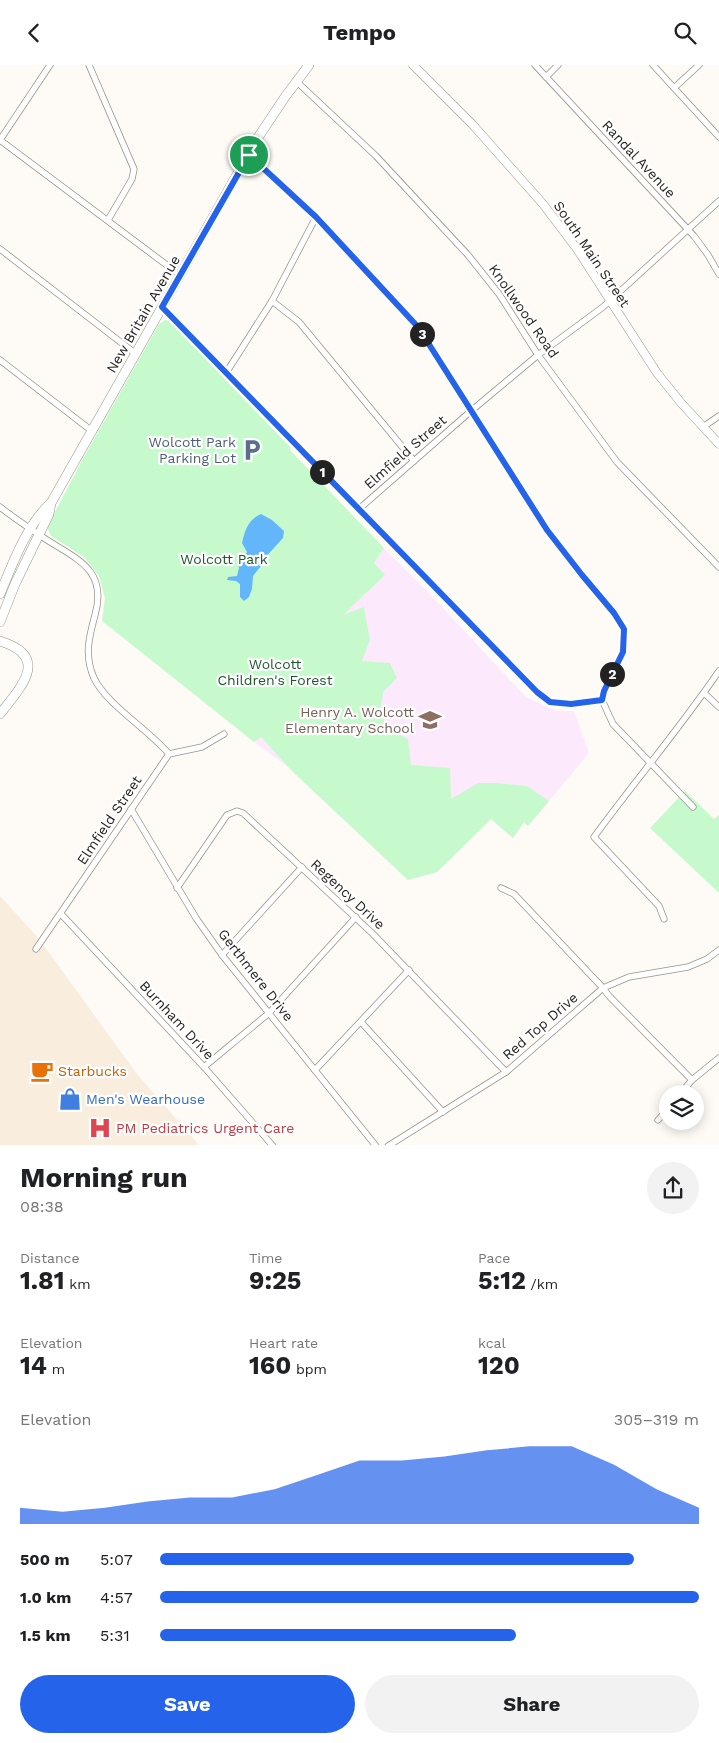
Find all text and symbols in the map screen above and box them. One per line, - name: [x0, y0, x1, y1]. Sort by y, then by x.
- icon: back: [20, 19, 48, 47]
- icon: search: [671, 19, 699, 47]
- text: Tempo: [323, 20, 396, 45]
- street label: Randal Avenue: [599, 117, 679, 201]
- pin: [228, 134, 270, 176]
- icon: arrive: [235, 141, 263, 169]
- street label: South Main Street: [551, 198, 633, 310]
- street label: New Britain Avenue: [103, 253, 183, 375]
- street label: Knollwood Road: [486, 261, 562, 361]
- pin: 3: [410, 321, 434, 347]
- text: 3: [418, 326, 427, 342]
- street label: Elmfield Street: [361, 412, 449, 492]
- place label: Wolcott Park Parking Lot: [149, 434, 236, 466]
- parking icon: Wolcott Park Parking Lot: [239, 437, 265, 463]
- pin: 1: [310, 459, 334, 485]
- text: 1: [319, 464, 326, 480]
- park label: Wolcott Park: [180, 551, 268, 567]
- park label: Wolcott Children's Forest: [217, 656, 333, 688]
- pin: 2: [600, 661, 624, 687]
- text: 2: [608, 666, 617, 682]
- place label: Henry A. Wolcott Elementary School: [285, 704, 415, 736]
- school or university icon: Henry A. Wolcott Elementary School: [417, 707, 443, 733]
- street label: Elmfield Street: [73, 772, 145, 867]
- street label: Regency Drive: [308, 856, 388, 932]
- street label: Gerthmere Drive: [215, 926, 297, 1024]
- street label: Burnham Drive: [136, 977, 218, 1063]
- street label: Red Top Drive: [499, 989, 581, 1063]
- cafe icon: Starbucks: [29, 1058, 55, 1084]
- place label: Starbucks: [58, 1063, 127, 1079]
- map controls: [659, 1085, 704, 1130]
- button: layers: [659, 1085, 704, 1130]
- shop icon: Men's Wearhouse: [57, 1086, 83, 1112]
- place label: Men's Wearhouse: [86, 1091, 205, 1107]
- hospital icon: PM Pediatrics Urgent Care: [87, 1115, 113, 1141]
- place label: PM Pediatrics Urgent Care: [116, 1120, 294, 1136]
- text: Morning run: [20, 1161, 188, 1194]
- button: share: [647, 1162, 699, 1214]
- text: 08:38: [20, 1197, 64, 1216]
- text: Distance: [20, 1250, 80, 1266]
- text: Time: [249, 1250, 282, 1266]
- text: Pace: [478, 1250, 510, 1266]
- text: 1.81: [20, 1266, 64, 1295]
- text: 9:25: [249, 1266, 301, 1295]
- text: 5:12: [478, 1266, 526, 1295]
- text: km: [64, 1276, 91, 1292]
- text: /km: [526, 1276, 558, 1292]
- text: Elevation: [20, 1335, 83, 1351]
- text: Heart rate: [249, 1335, 318, 1351]
- text: kcal: [478, 1335, 506, 1351]
- text: 14: [20, 1351, 47, 1380]
- text: 160: [249, 1351, 291, 1380]
- text: 120: [478, 1351, 520, 1380]
- text: m: [47, 1361, 65, 1377]
- text: bpm: [291, 1361, 327, 1377]
- text: Elevation: [20, 1410, 91, 1429]
- text: 305–319 m: [614, 1410, 699, 1429]
- text: 500 m: [20, 1550, 70, 1569]
- text: 5:07: [100, 1550, 133, 1569]
- text: 1.0 km: [20, 1588, 71, 1607]
- text: 4:57: [100, 1588, 133, 1607]
- text: 1.5 km: [20, 1626, 70, 1645]
- text: 5:31: [100, 1626, 130, 1645]
- button: Save: [20, 1675, 355, 1733]
- button: Share: [365, 1675, 699, 1733]

